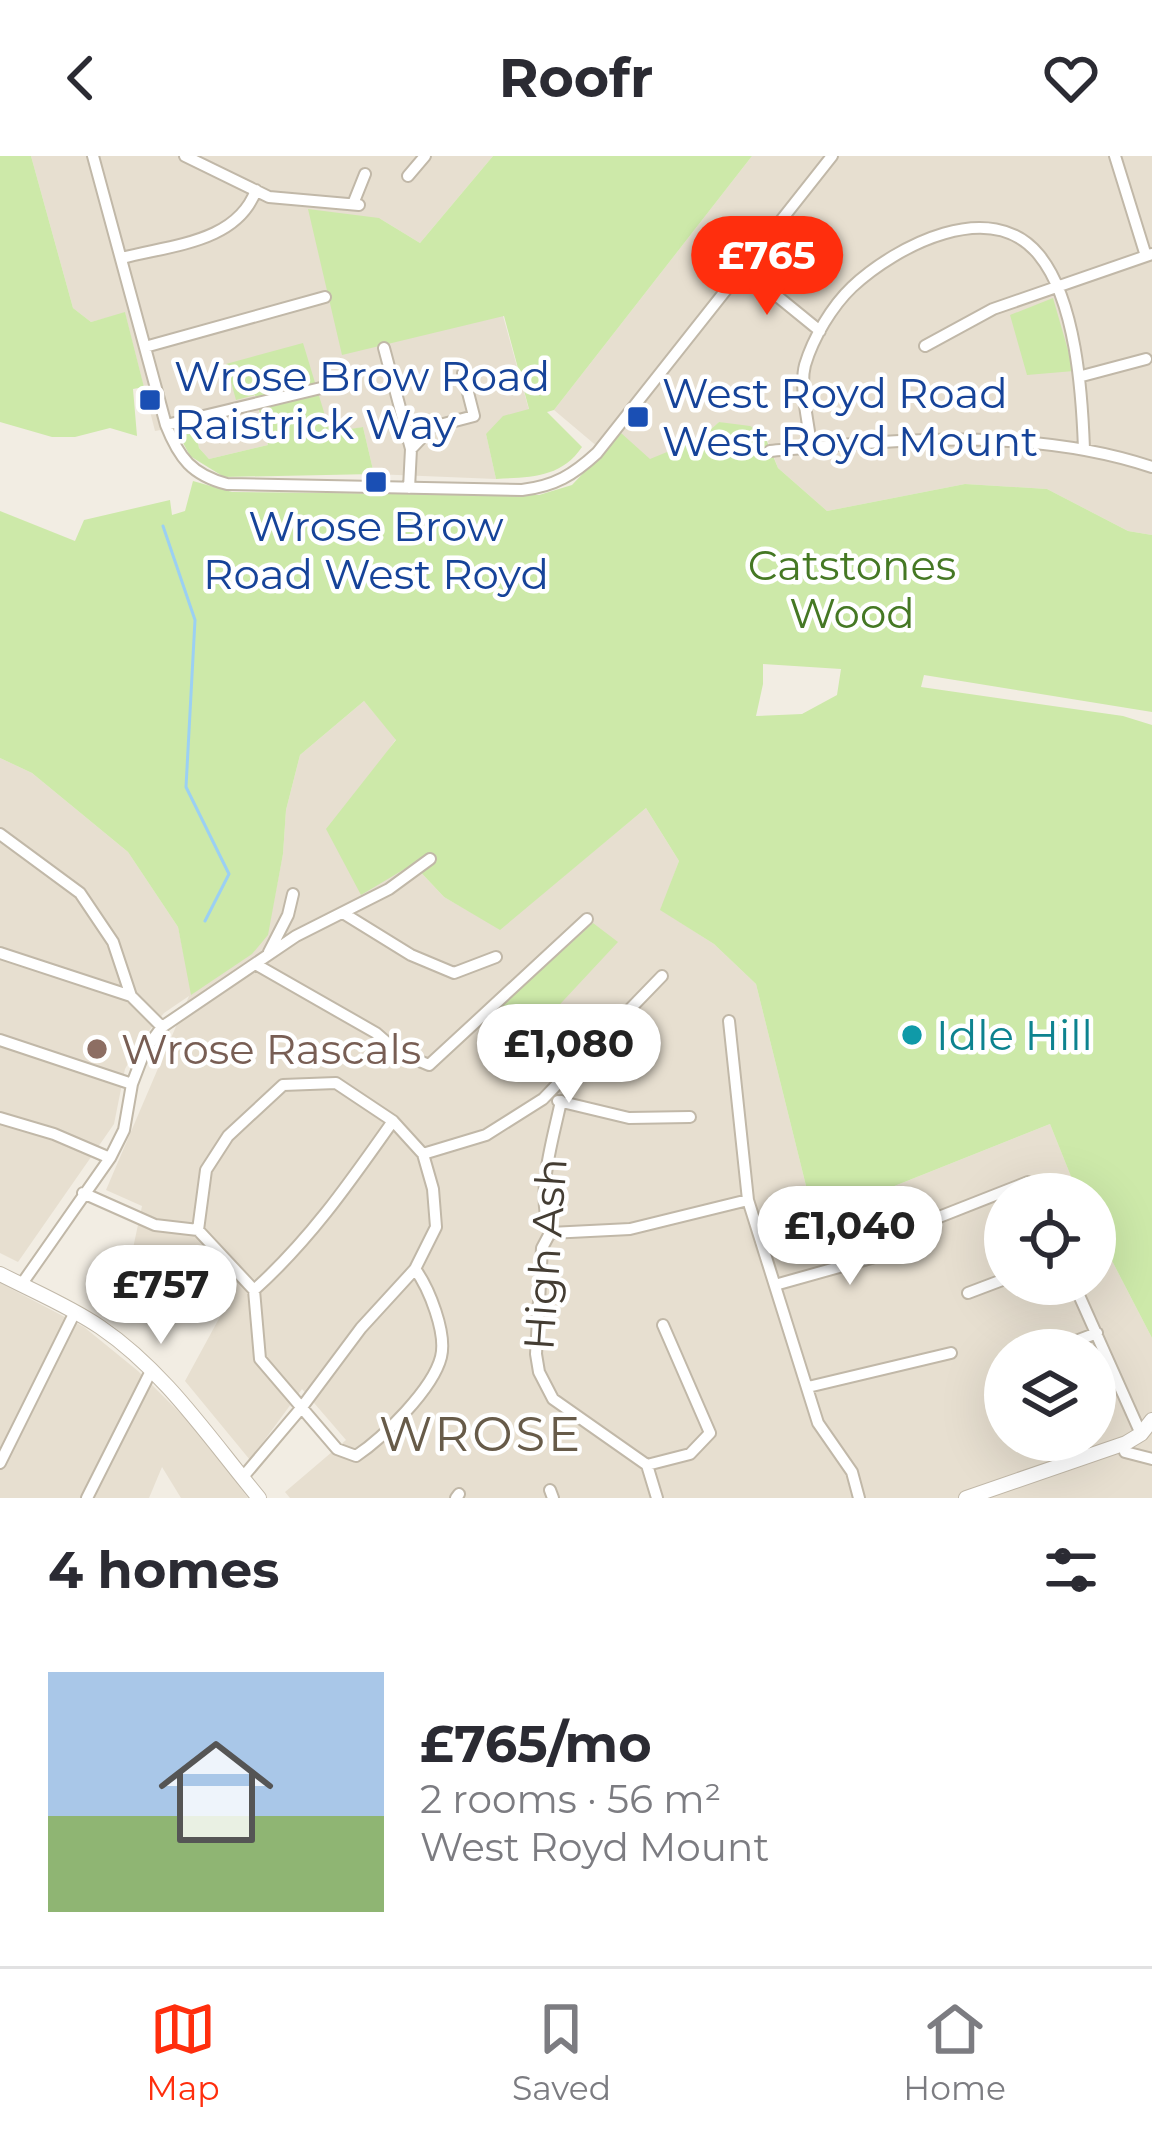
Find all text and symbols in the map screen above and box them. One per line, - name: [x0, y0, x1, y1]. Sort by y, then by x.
- icon: back: [48, 45, 114, 111]
- text: Roofr: [499, 45, 653, 111]
- icon: heart: [1038, 45, 1104, 111]
- pin: £765: [696, 216, 838, 318]
- text: £765: [718, 231, 816, 279]
- place label: Wrose Brow Road Raistrick Way: [174, 350, 550, 450]
- place label: West Royd Road West Royd Mount: [662, 367, 1038, 467]
- marker: Wrose Brow Road Raistrick Way: [137, 387, 163, 413]
- marker: West Royd Road West Royd Mount: [625, 404, 651, 430]
- marker: Wrose Brow Road West Royd: [363, 469, 389, 495]
- place label: Wrose Brow Road West Royd: [203, 500, 549, 600]
- park label: Catstones Wood: [748, 539, 956, 639]
- pin: £1,080: [471, 1004, 667, 1106]
- place label: Idle Hill: [936, 1009, 1093, 1061]
- text: £1,080: [504, 1019, 634, 1067]
- marker: Idle Hill: [899, 1022, 925, 1048]
- place label: Wrose Rascals: [121, 1023, 421, 1075]
- marker: Wrose Rascals: [84, 1036, 110, 1062]
- street label: High Ash: [512, 1156, 578, 1352]
- map controls: [984, 1173, 1116, 1461]
- button: locate: [984, 1173, 1116, 1305]
- pin: £1,040: [752, 1186, 948, 1288]
- text: £1,040: [784, 1201, 916, 1249]
- pin: £757: [90, 1245, 232, 1347]
- text: £757: [113, 1260, 209, 1308]
- button: layers: [984, 1329, 1116, 1461]
- district label: WROSE: [379, 1405, 583, 1463]
- icon: filters: [1038, 1537, 1104, 1603]
- text: 4 homes: [48, 1539, 279, 1601]
- text: £765/mo: [420, 1713, 652, 1775]
- icon: home: [144, 1720, 288, 1864]
- text: 2 rooms · 56 m²: [420, 1775, 721, 1823]
- text: West Royd Mount: [420, 1823, 769, 1871]
- tab: Map: [146, 1996, 220, 2108]
- tab: Saved: [512, 1996, 611, 2108]
- tab: Home: [903, 1996, 1006, 2108]

